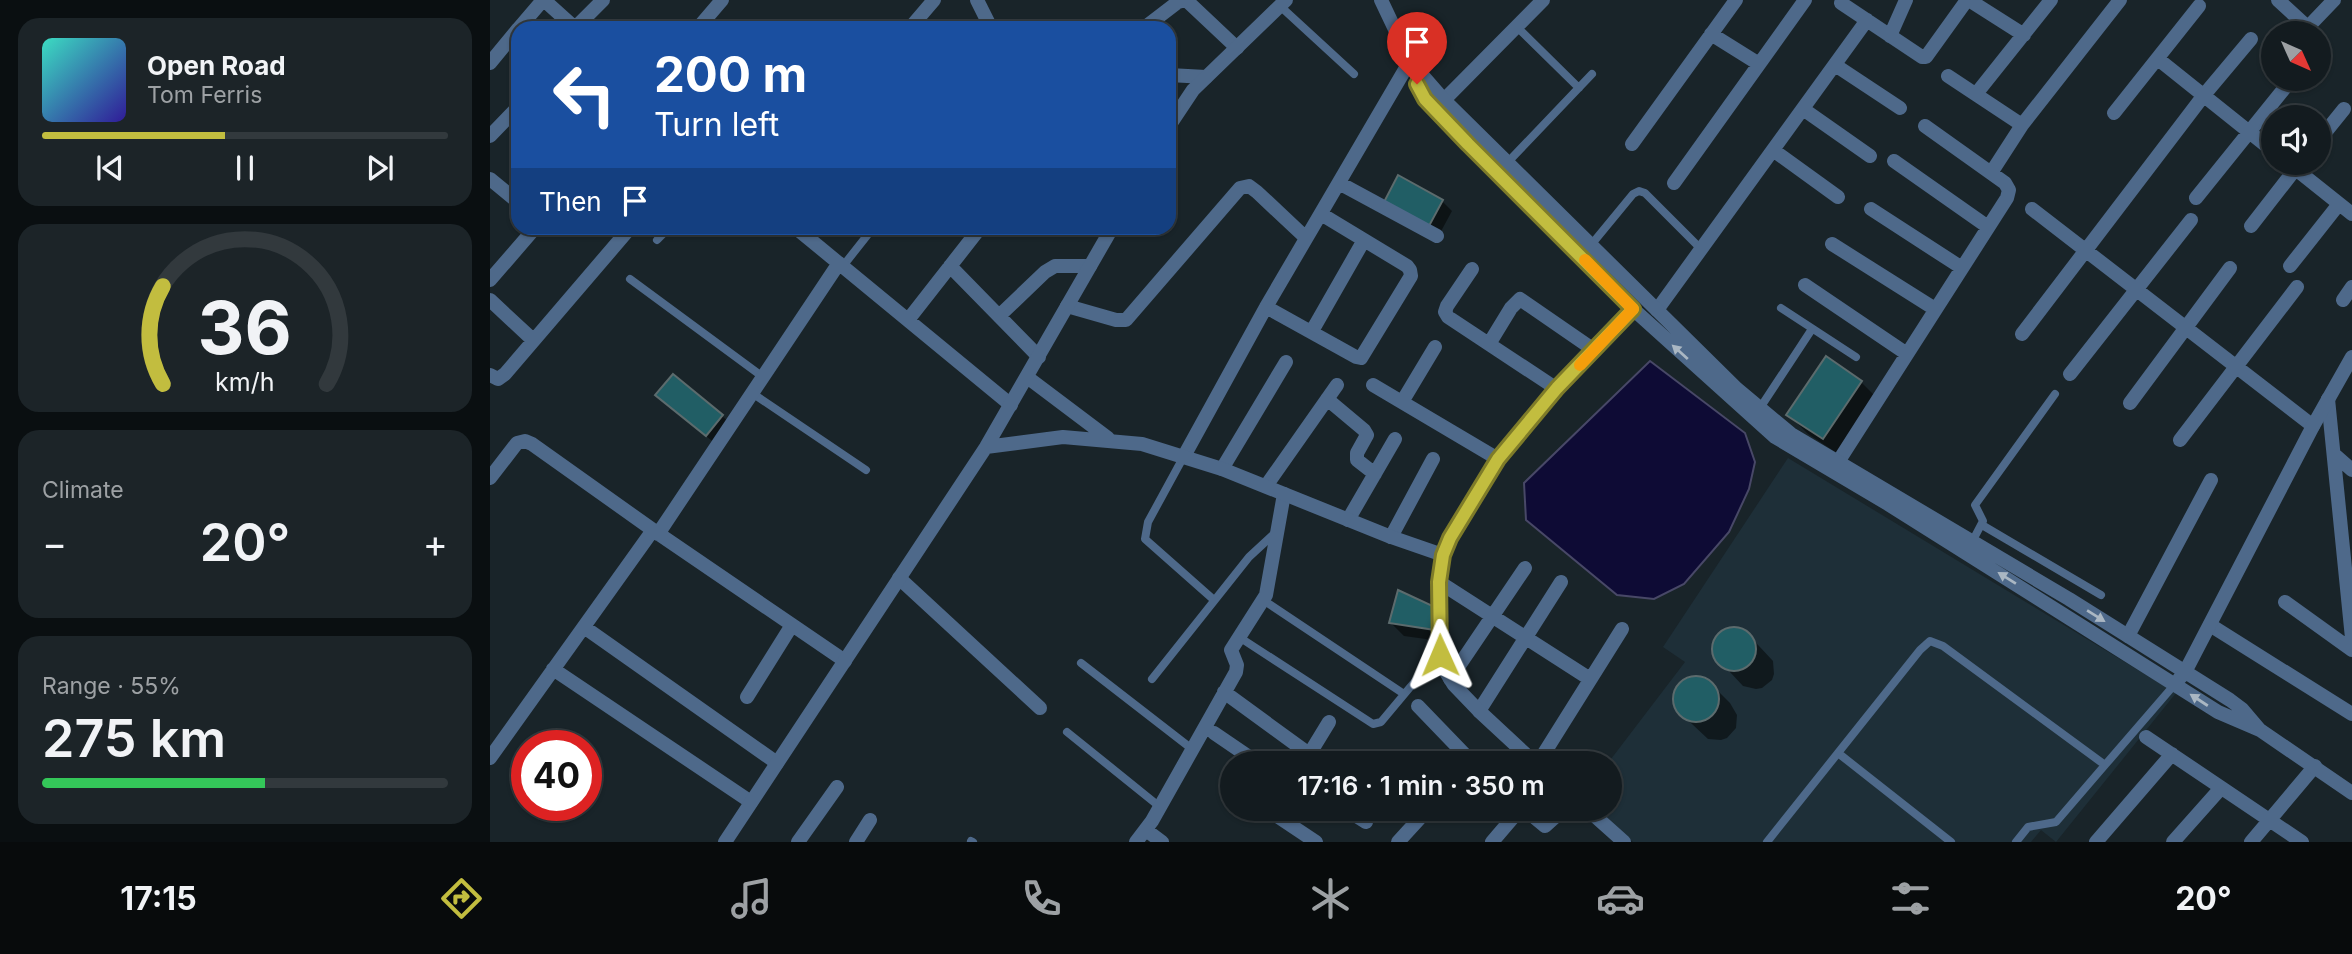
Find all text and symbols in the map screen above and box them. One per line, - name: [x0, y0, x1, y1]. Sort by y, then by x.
- pin: [1387, 12.0, 1447, 84]
- north arrow: [2261, 21, 2331, 91]
- map controls: [2261, 21, 2331, 175]
- icon: arrive: [1398, 23, 1436, 61]
- text: 200 m: [654, 45, 807, 104]
- icon: left: [539, 49, 630, 140]
- text: Open Road: [147, 50, 286, 81]
- text: Tom Ferris: [147, 81, 262, 109]
- text: Turn left: [654, 105, 779, 144]
- button: sound: [2261, 105, 2331, 175]
- icon: previous: [91, 149, 129, 187]
- icon: pause: [226, 149, 264, 187]
- icon: next: [361, 149, 399, 187]
- icon: arrive: [616, 182, 654, 220]
- text: Then: [539, 186, 602, 217]
- text: 36: [198, 283, 292, 372]
- one-way arrow: [1672, 344, 1689, 360]
- text: km/h: [215, 367, 275, 397]
- text: Climate: [42, 476, 124, 504]
- text: 20°: [200, 511, 290, 574]
- text: −: [42, 520, 67, 566]
- text: +: [423, 520, 448, 566]
- one-way arrow: [1997, 572, 2016, 585]
- one-way arrow: [2086, 609, 2105, 622]
- position arrow: [1403, 618, 1477, 692]
- text: Range · 55%: [42, 672, 181, 700]
- one-way arrow: [2189, 693, 2209, 706]
- text: 275 km: [42, 707, 226, 770]
- speed limit sign: 40: [511, 730, 602, 821]
- text: 17:16 · 1 min · 350 m: [1297, 770, 1545, 801]
- icon: directions: [437, 874, 486, 923]
- icon: music: [727, 874, 776, 923]
- icon: phone: [1017, 874, 1066, 923]
- icon: climate: [1306, 874, 1355, 923]
- icon: car: [1596, 874, 1645, 923]
- icon: filters: [1886, 874, 1935, 923]
- text: 17:15: [120, 879, 197, 918]
- text: 20°: [2175, 879, 2232, 918]

